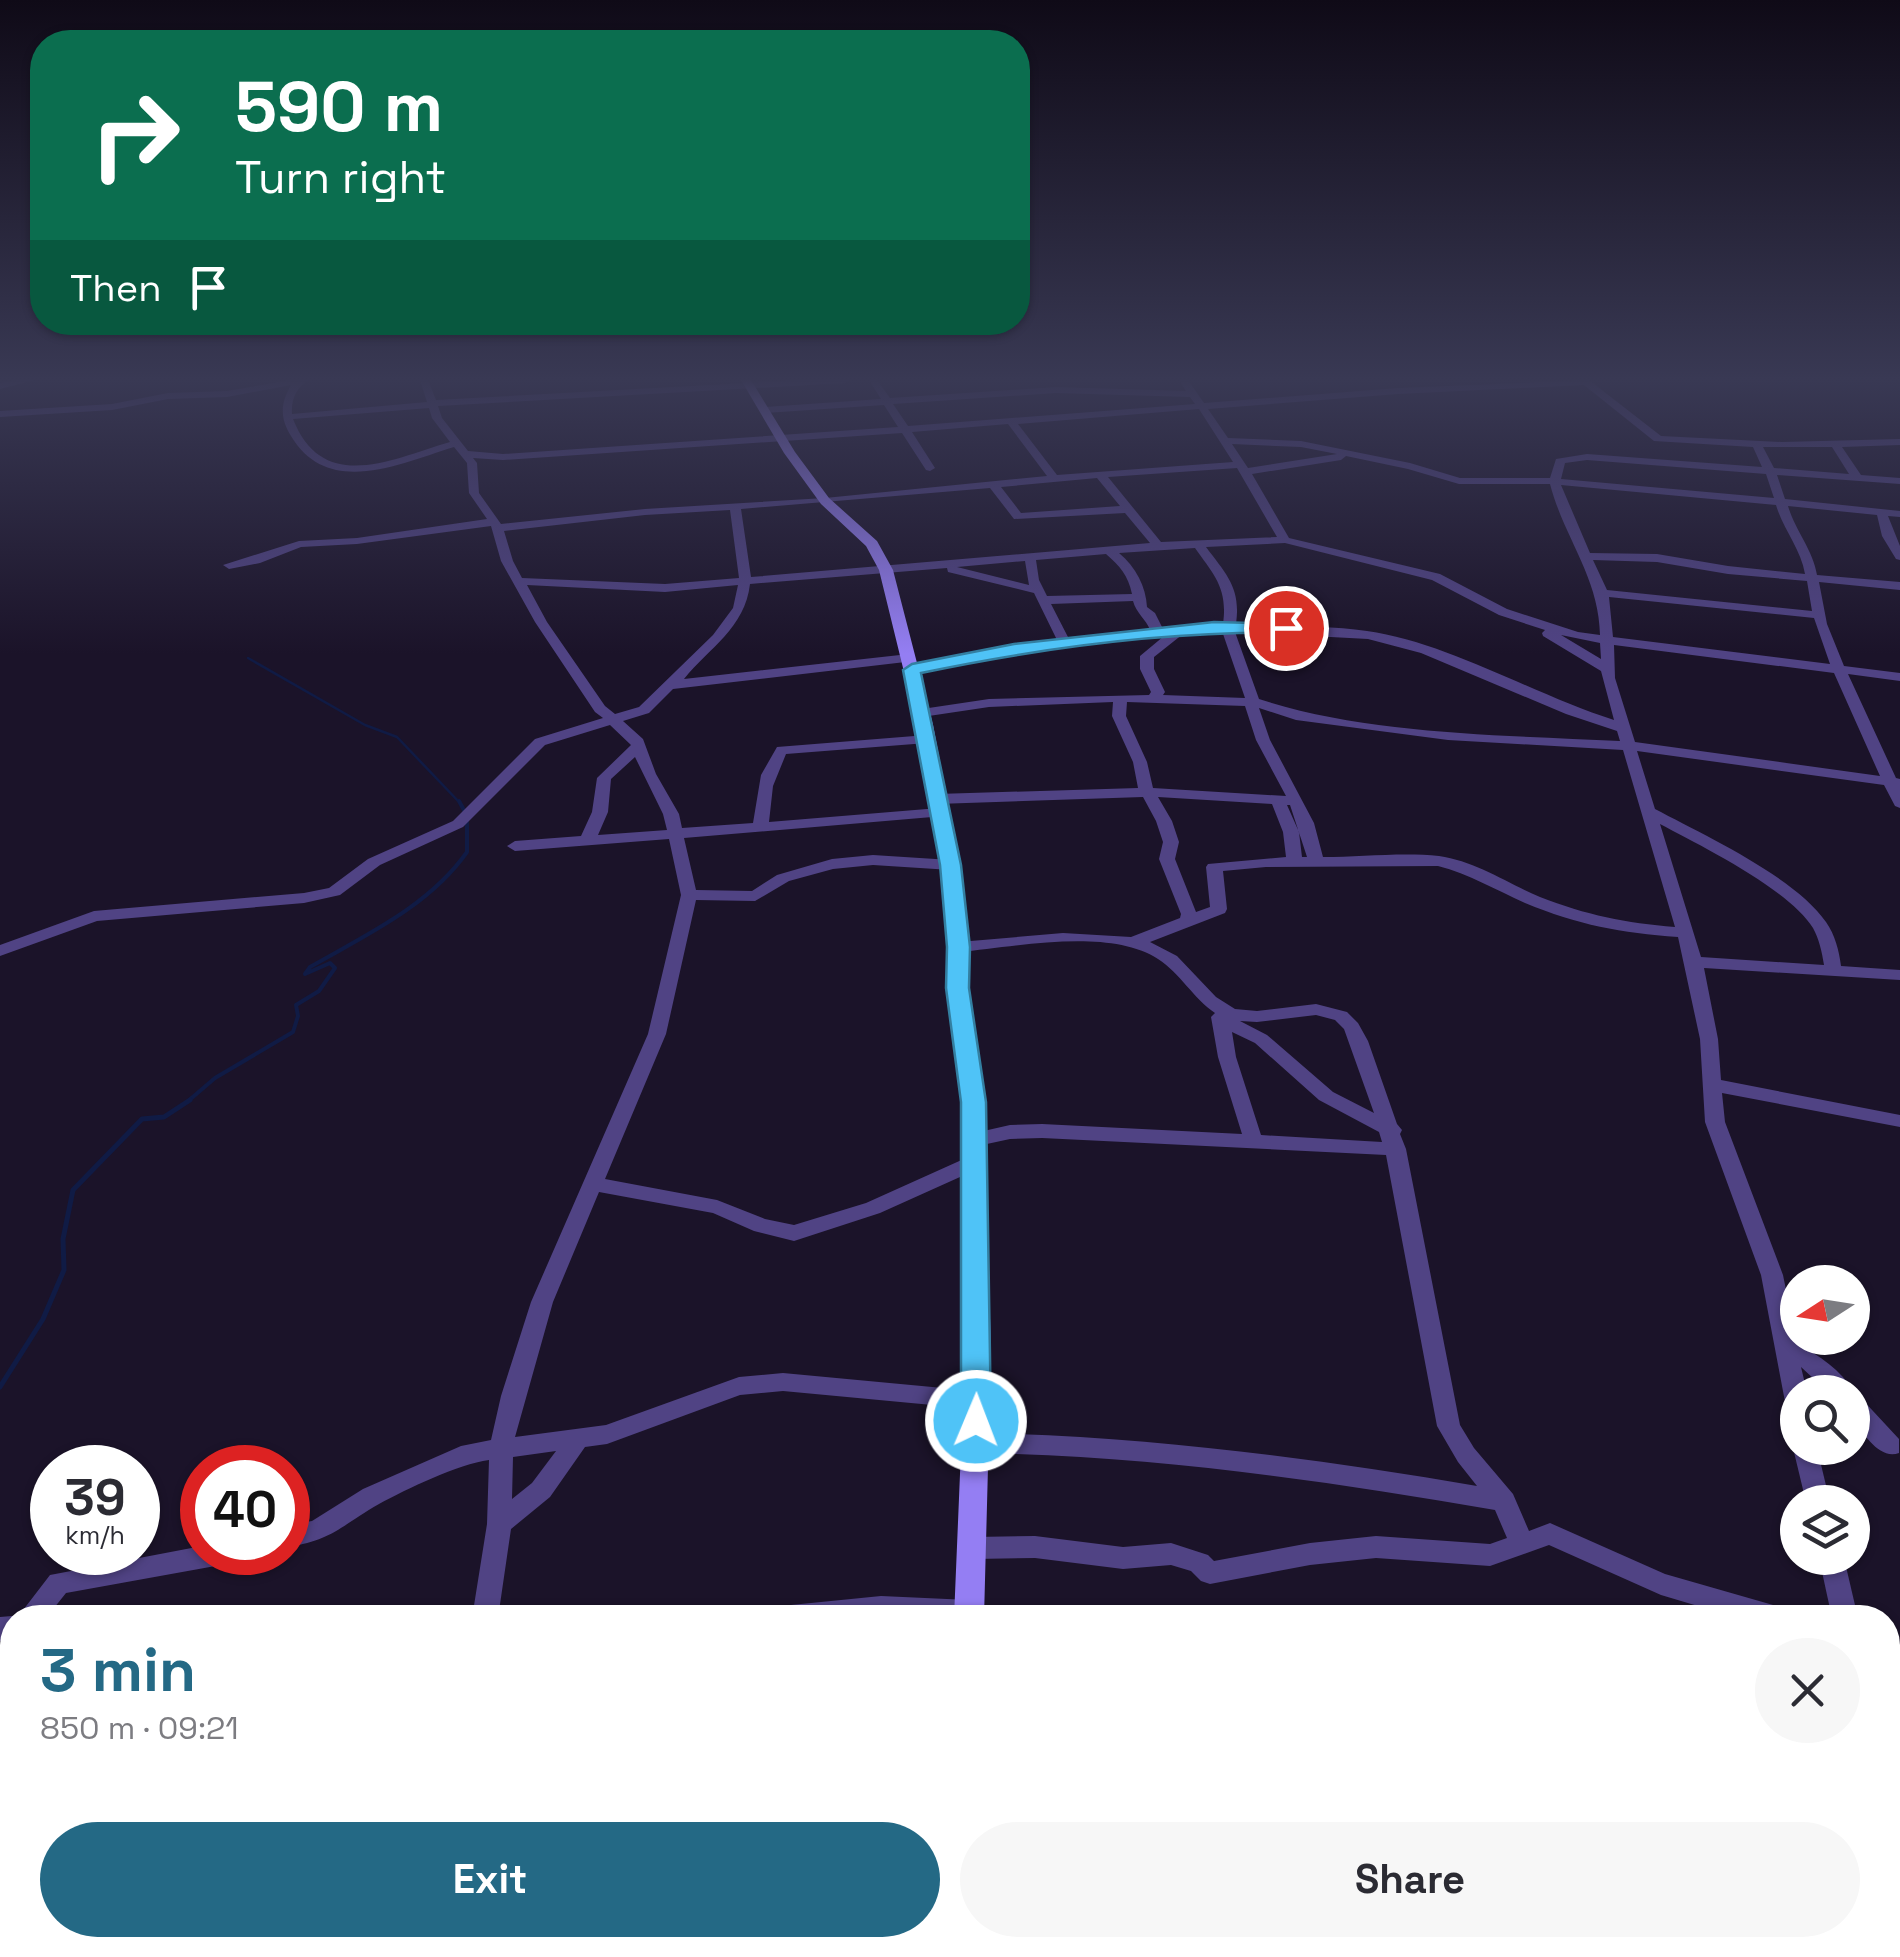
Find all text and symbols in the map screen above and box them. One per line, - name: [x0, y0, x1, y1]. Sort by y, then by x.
- text: 590 m: [235, 62, 443, 151]
- icon: right: [70, 70, 200, 200]
- text: Turn right: [235, 149, 446, 206]
- icon: arrive: [181, 260, 236, 315]
- text: Then: [70, 264, 161, 312]
- pin: [1244, 586, 1329, 671]
- icon: arrive: [1259, 601, 1314, 656]
- north arrow: [1780, 1265, 1870, 1355]
- map controls: [1780, 1265, 1870, 1575]
- position arrow: [924, 1369, 1028, 1473]
- button: search: [1780, 1375, 1870, 1465]
- speed limit sign: 40: [180, 1445, 310, 1575]
- text: 39: [64, 1466, 126, 1530]
- button: layers: [1780, 1485, 1870, 1575]
- text: km/h: [65, 1519, 125, 1551]
- text: 3 min: [40, 1632, 196, 1709]
- button: close: [1755, 1638, 1860, 1743]
- text: 850 m · 09:21: [40, 1708, 239, 1748]
- button: Exit: [40, 1822, 940, 1937]
- button: Share: [960, 1822, 1860, 1937]

